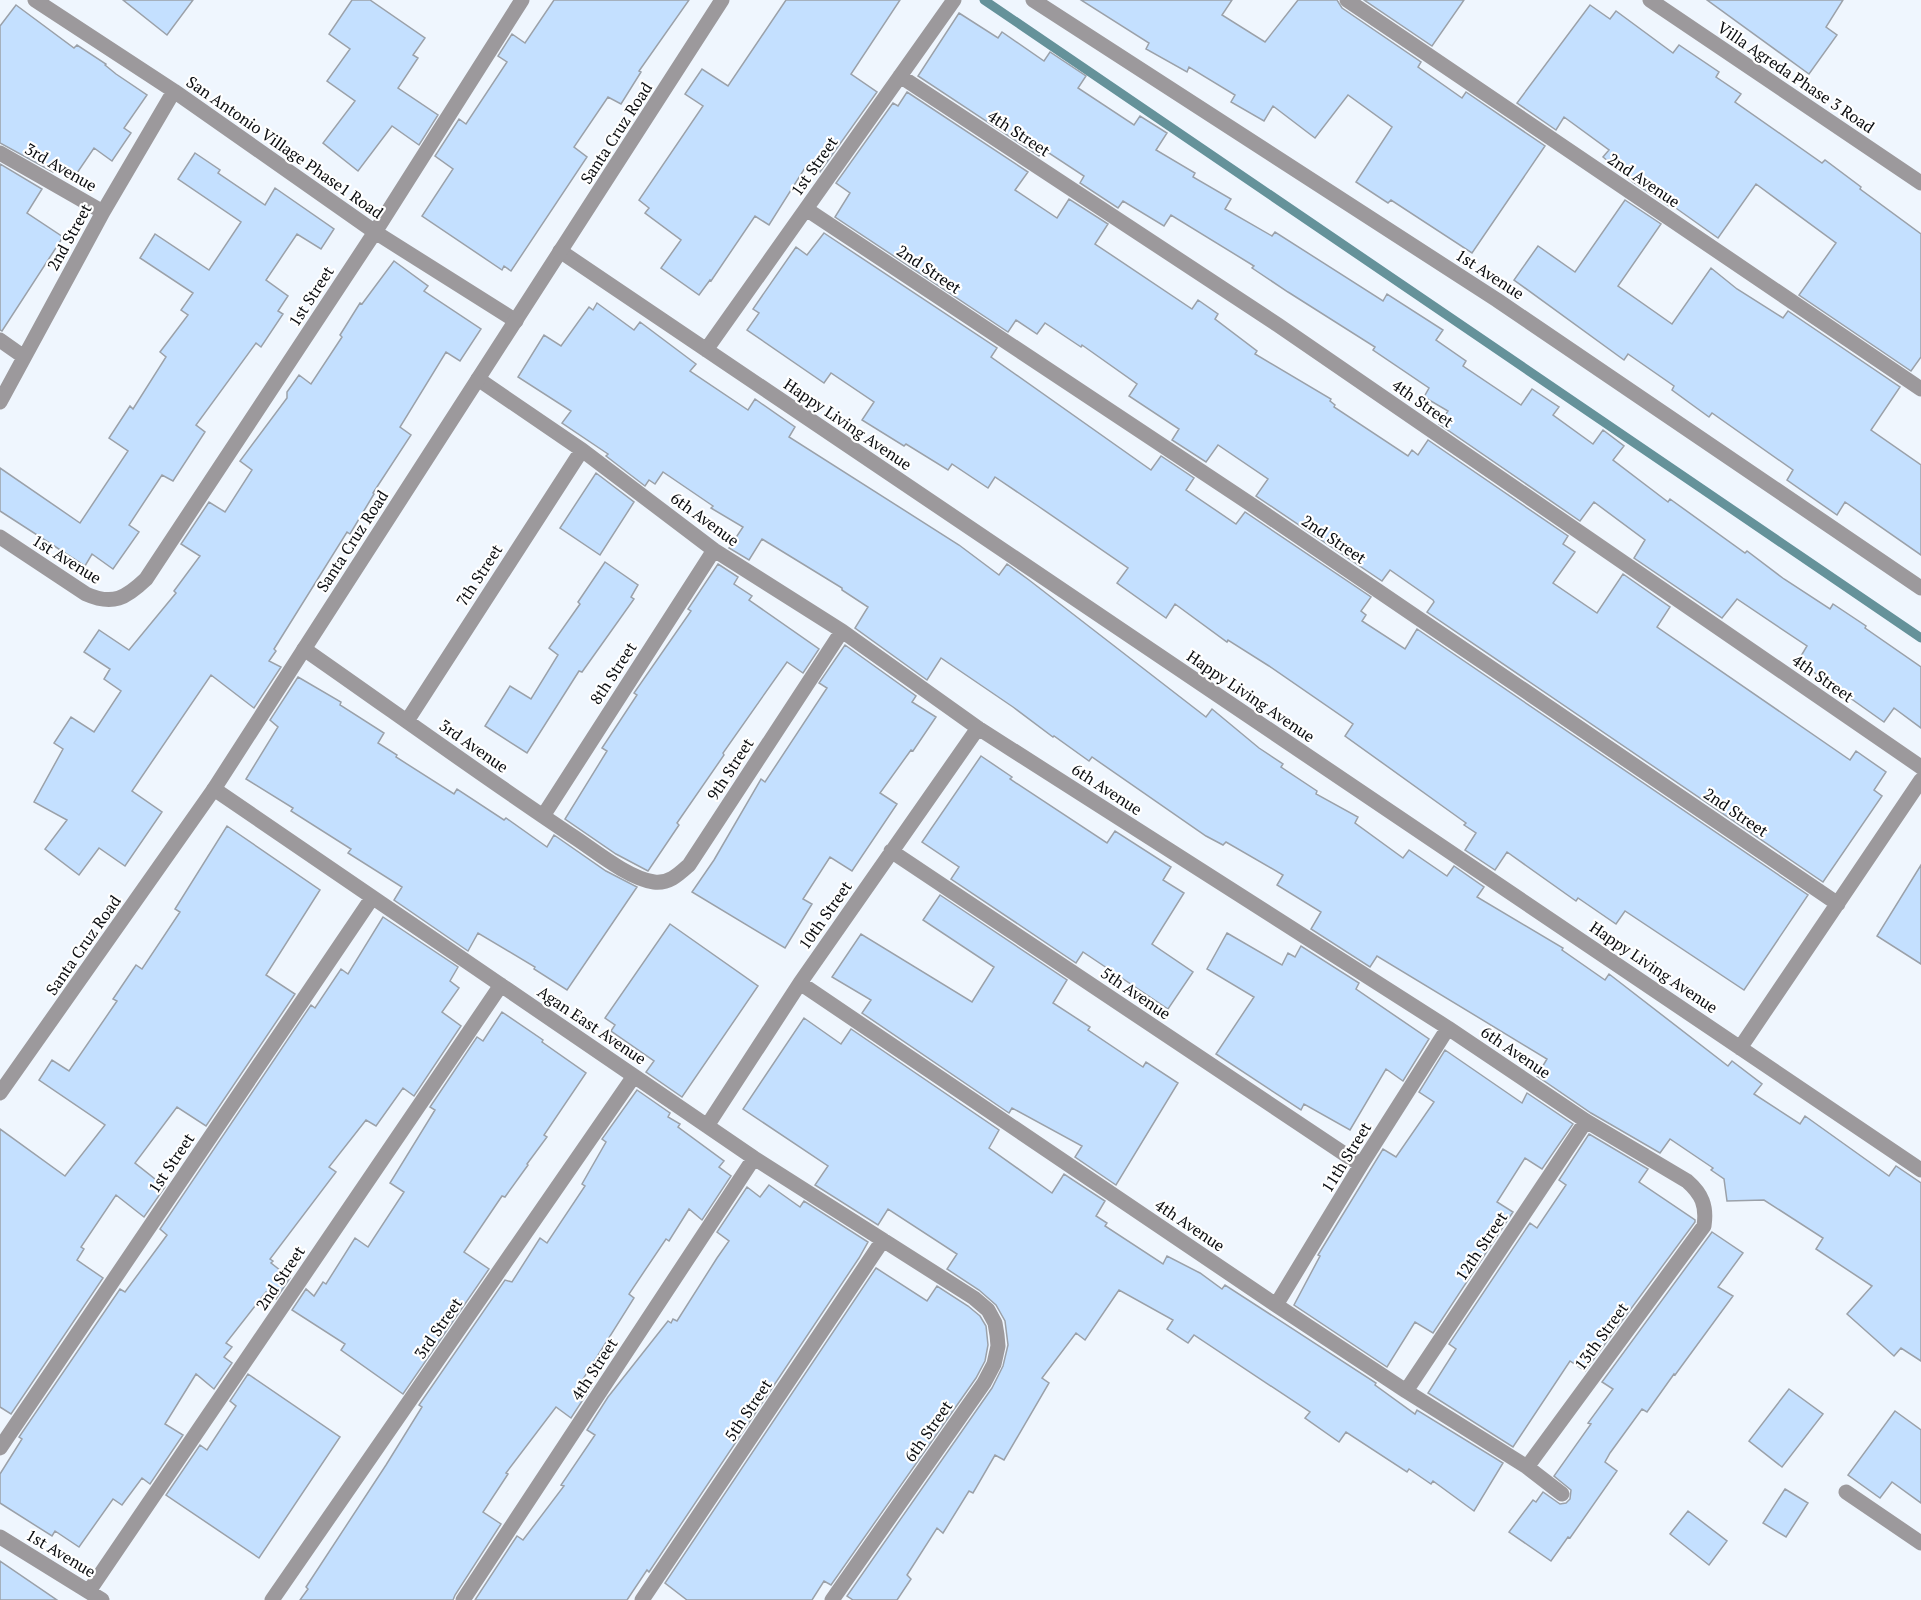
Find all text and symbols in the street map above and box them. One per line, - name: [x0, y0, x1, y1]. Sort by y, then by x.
- street label: Villa Agreda Phase 3 Road: [1713, 16, 1879, 138]
- street label: San Antonio Village Phase1 Road: [182, 70, 388, 224]
- street label: Santa Cruz Road: [575, 78, 657, 188]
- street label: 4th Street: [983, 105, 1055, 161]
- street label: 1st Street: [785, 132, 843, 200]
- street label: 3rd Avenue: [21, 138, 101, 196]
- street label: 2nd Avenue: [1603, 148, 1685, 212]
- street label: 2nd Street: [42, 199, 96, 274]
- street label: 2nd Street: [892, 239, 966, 299]
- street label: 1st Avenue: [1452, 244, 1528, 304]
- street label: 1st Street: [283, 261, 339, 330]
- street label: Happy Living Avenue: [780, 373, 916, 475]
- street label: 4th Street: [1388, 374, 1458, 432]
- street label: Santa Cruz Road: [311, 486, 393, 596]
- street label: 6th Avenue: [666, 487, 744, 551]
- street label: 2nd Street: [1297, 509, 1371, 569]
- street label: 1st Avenue: [28, 529, 106, 589]
- street label: 7th Street: [451, 540, 507, 610]
- street label: 8th Street: [585, 637, 641, 709]
- street label: Happy Living Avenue: [1183, 645, 1319, 747]
- street label: 4th Street: [1788, 649, 1858, 707]
- street label: 3rd Avenue: [435, 714, 513, 778]
- street label: 9th Street: [702, 733, 758, 805]
- street label: 6th Avenue: [1068, 758, 1146, 820]
- street label: 2nd Street: [1699, 782, 1773, 842]
- street label: 10th Street: [793, 876, 857, 954]
- street label: Santa Cruz Road: [40, 891, 126, 999]
- street label: Happy Living Avenue: [1586, 916, 1722, 1018]
- street label: 5th Avenue: [1097, 962, 1175, 1024]
- street label: Agan East Avenue: [533, 981, 651, 1069]
- street label: 6th Avenue: [1477, 1021, 1555, 1083]
- street label: 11th Street: [1316, 1118, 1376, 1196]
- street label: 1st Street: [143, 1129, 199, 1197]
- street label: 4th Avenue: [1151, 1194, 1229, 1256]
- street label: 12th Street: [1450, 1207, 1512, 1285]
- street label: 2nd Street: [250, 1241, 310, 1315]
- street label: 3rd Street: [409, 1293, 467, 1363]
- street label: 13th Street: [1569, 1298, 1633, 1374]
- street label: 4th Street: [566, 1333, 622, 1405]
- street label: 5th Street: [719, 1375, 777, 1445]
- street label: 6th Street: [899, 1396, 957, 1466]
- street label: 1st Avenue: [22, 1524, 100, 1582]

